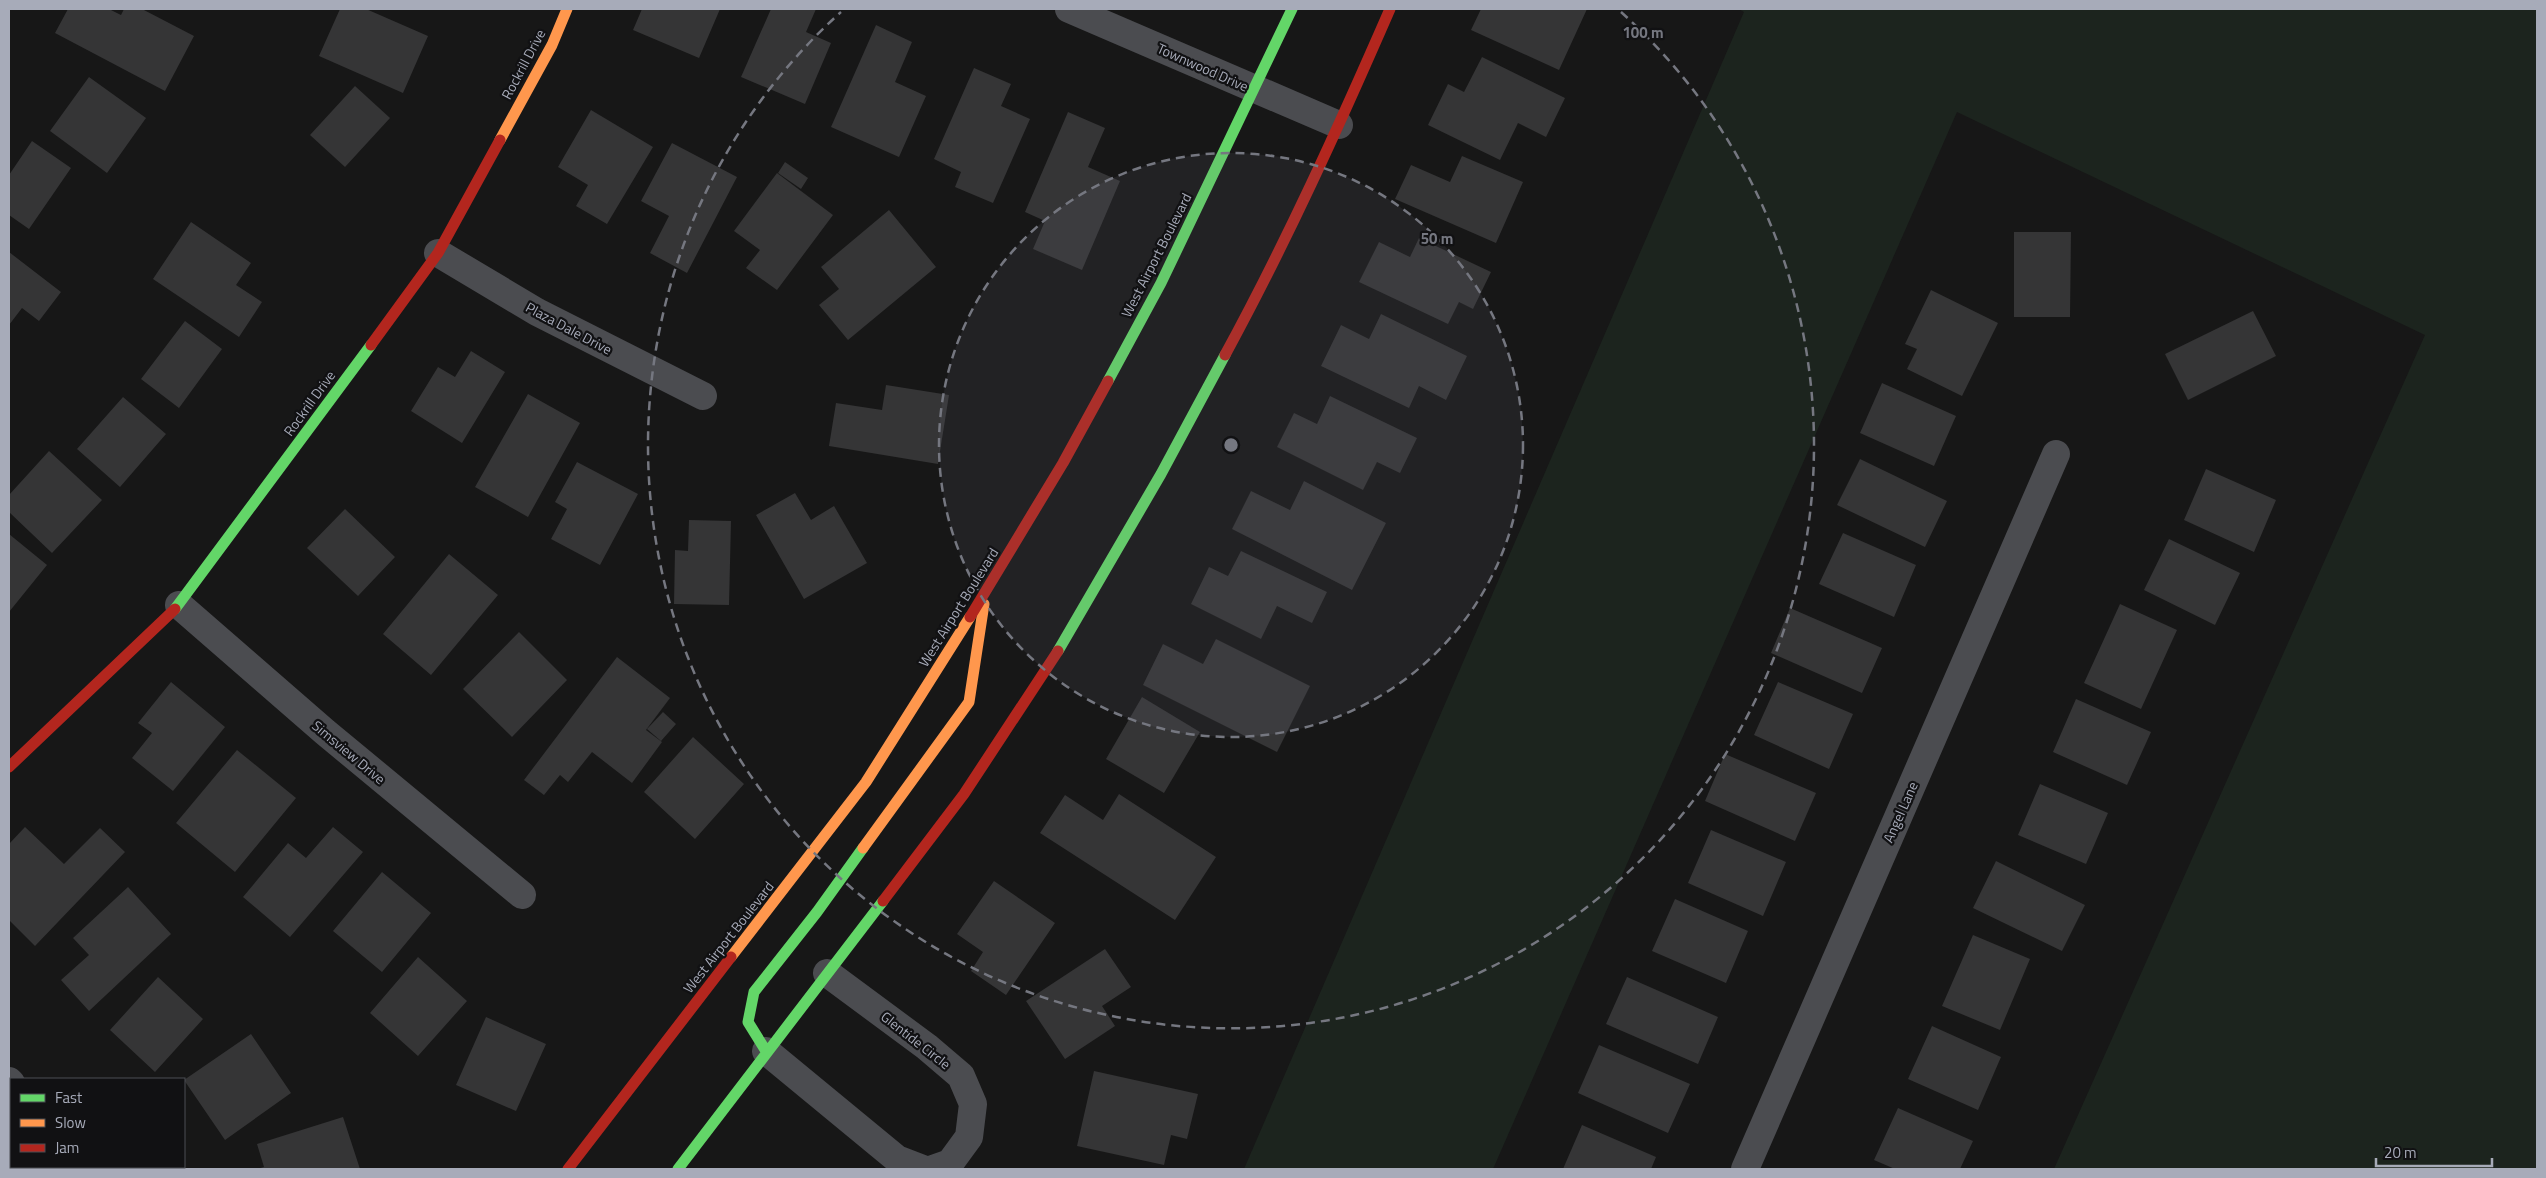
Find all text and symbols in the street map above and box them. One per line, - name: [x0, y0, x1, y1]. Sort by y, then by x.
- text: 100 m: [1622, 21, 1664, 44]
- street label: Rockrill Drive: [496, 25, 550, 103]
- street label: Townwood Drive: [1154, 37, 1252, 97]
- street label: West Airport Boulevard: [1116, 189, 1196, 321]
- text: 50 m: [1421, 227, 1453, 250]
- street label: Plaza Dale Drive: [522, 296, 616, 360]
- street label: Rockrill Drive: [278, 366, 340, 440]
- centre of rings: [1222, 436, 1240, 454]
- street label: West Airport Boulevard: [913, 543, 1003, 671]
- street label: Simsview Drive: [308, 715, 390, 789]
- street label: Angel Lane: [1877, 778, 1923, 846]
- street label: West Airport Boulevard: [678, 877, 778, 997]
- street label: Glentide Circle: [877, 1006, 955, 1074]
- legend: [10, 1078, 185, 1168]
- text: Fast: [55, 1086, 83, 1109]
- text: Slow: [55, 1111, 86, 1134]
- text: Jam: [55, 1136, 79, 1159]
- scale bar: [2376, 1136, 2492, 1168]
- text: 20 m: [2384, 1141, 2417, 1164]

